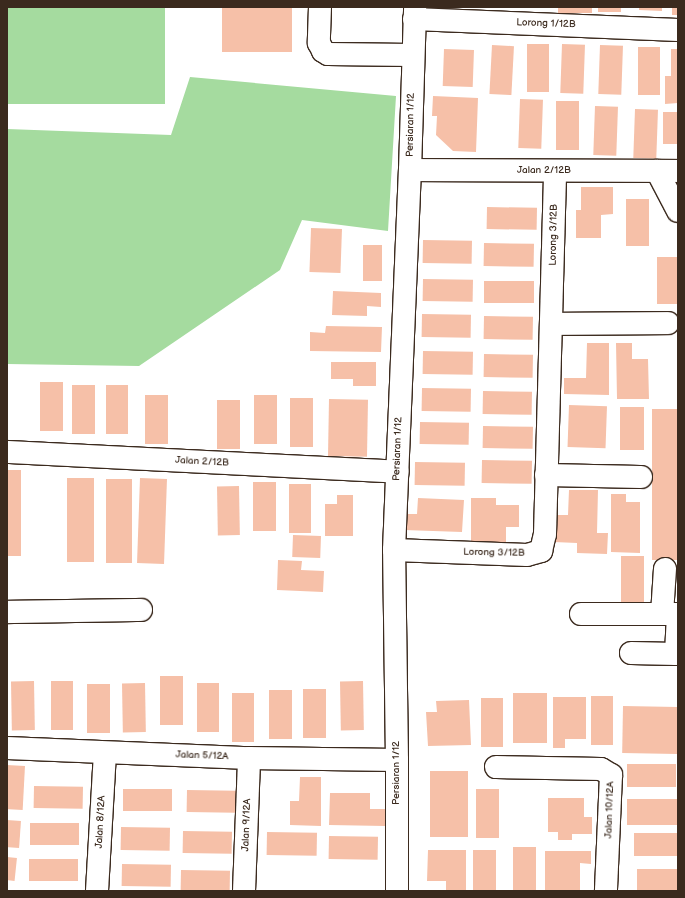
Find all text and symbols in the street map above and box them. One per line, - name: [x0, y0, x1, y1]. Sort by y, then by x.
- street label: Lorong 1/12B: [516, 17, 576, 31]
- street label: Persiaran 1/12: [404, 93, 418, 157]
- street label: Jalan 2/12B: [517, 165, 571, 177]
- street label: Lorong 3/12B: [547, 204, 561, 266]
- street label: Persiaran 1/12: [391, 417, 405, 481]
- street label: Jalan 2/12B: [175, 455, 229, 469]
- street label: Lorong 3/12B: [463, 546, 525, 560]
- street label: Persiaran 1/12: [391, 741, 403, 805]
- street label: Jalan 5/12A: [175, 749, 229, 763]
- street label: Jalan 10/12A: [603, 781, 617, 839]
- street label: Jalan 8/12A: [94, 795, 108, 849]
- street label: Jalan 9/12A: [240, 798, 254, 852]

